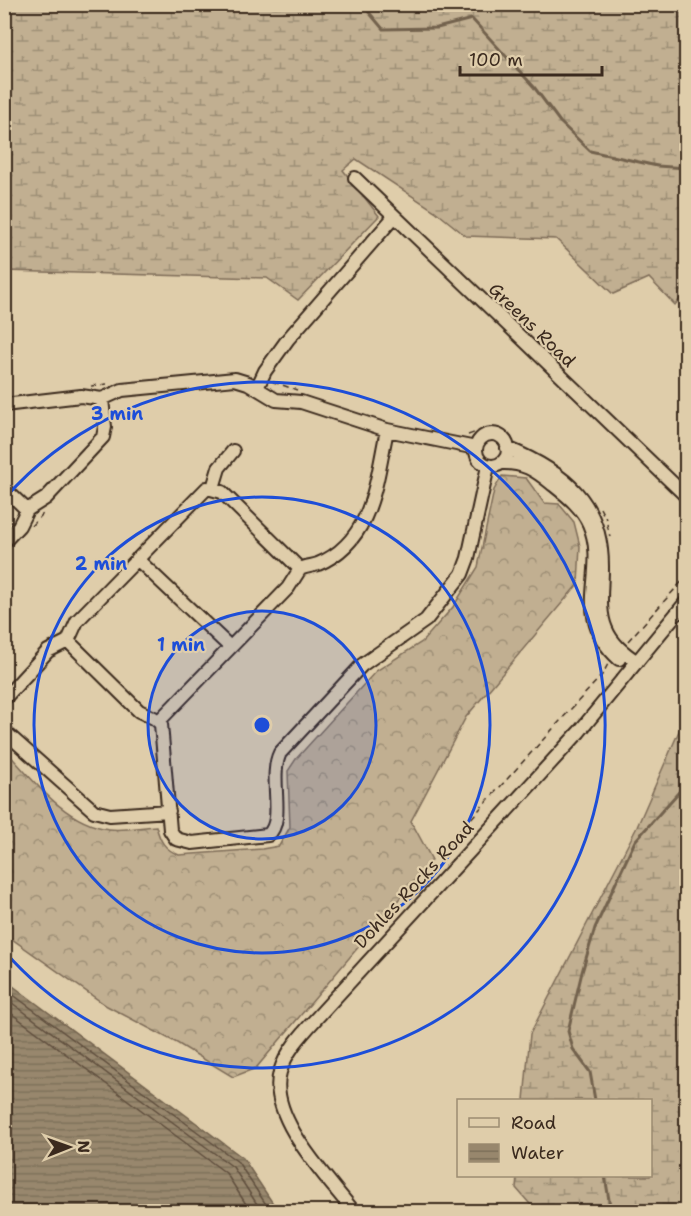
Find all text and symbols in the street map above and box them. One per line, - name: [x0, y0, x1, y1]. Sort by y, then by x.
- scale bar: [460, 39, 602, 77]
- text: 100 m: [469, 48, 523, 72]
- street label: Greens Road: [483, 277, 581, 373]
- text: 3 min: [91, 402, 143, 426]
- text: 2 min: [75, 552, 127, 576]
- text: 1 min: [157, 633, 205, 657]
- centre of rings: [252, 715, 272, 735]
- street label: Dohles Rocks Road: [349, 816, 479, 954]
- legend: [457, 1099, 652, 1177]
- text: Road: [511, 1111, 556, 1135]
- north arrow: [39, 1117, 99, 1177]
- text: N: [73, 1140, 94, 1153]
- text: Water: [511, 1141, 564, 1165]

